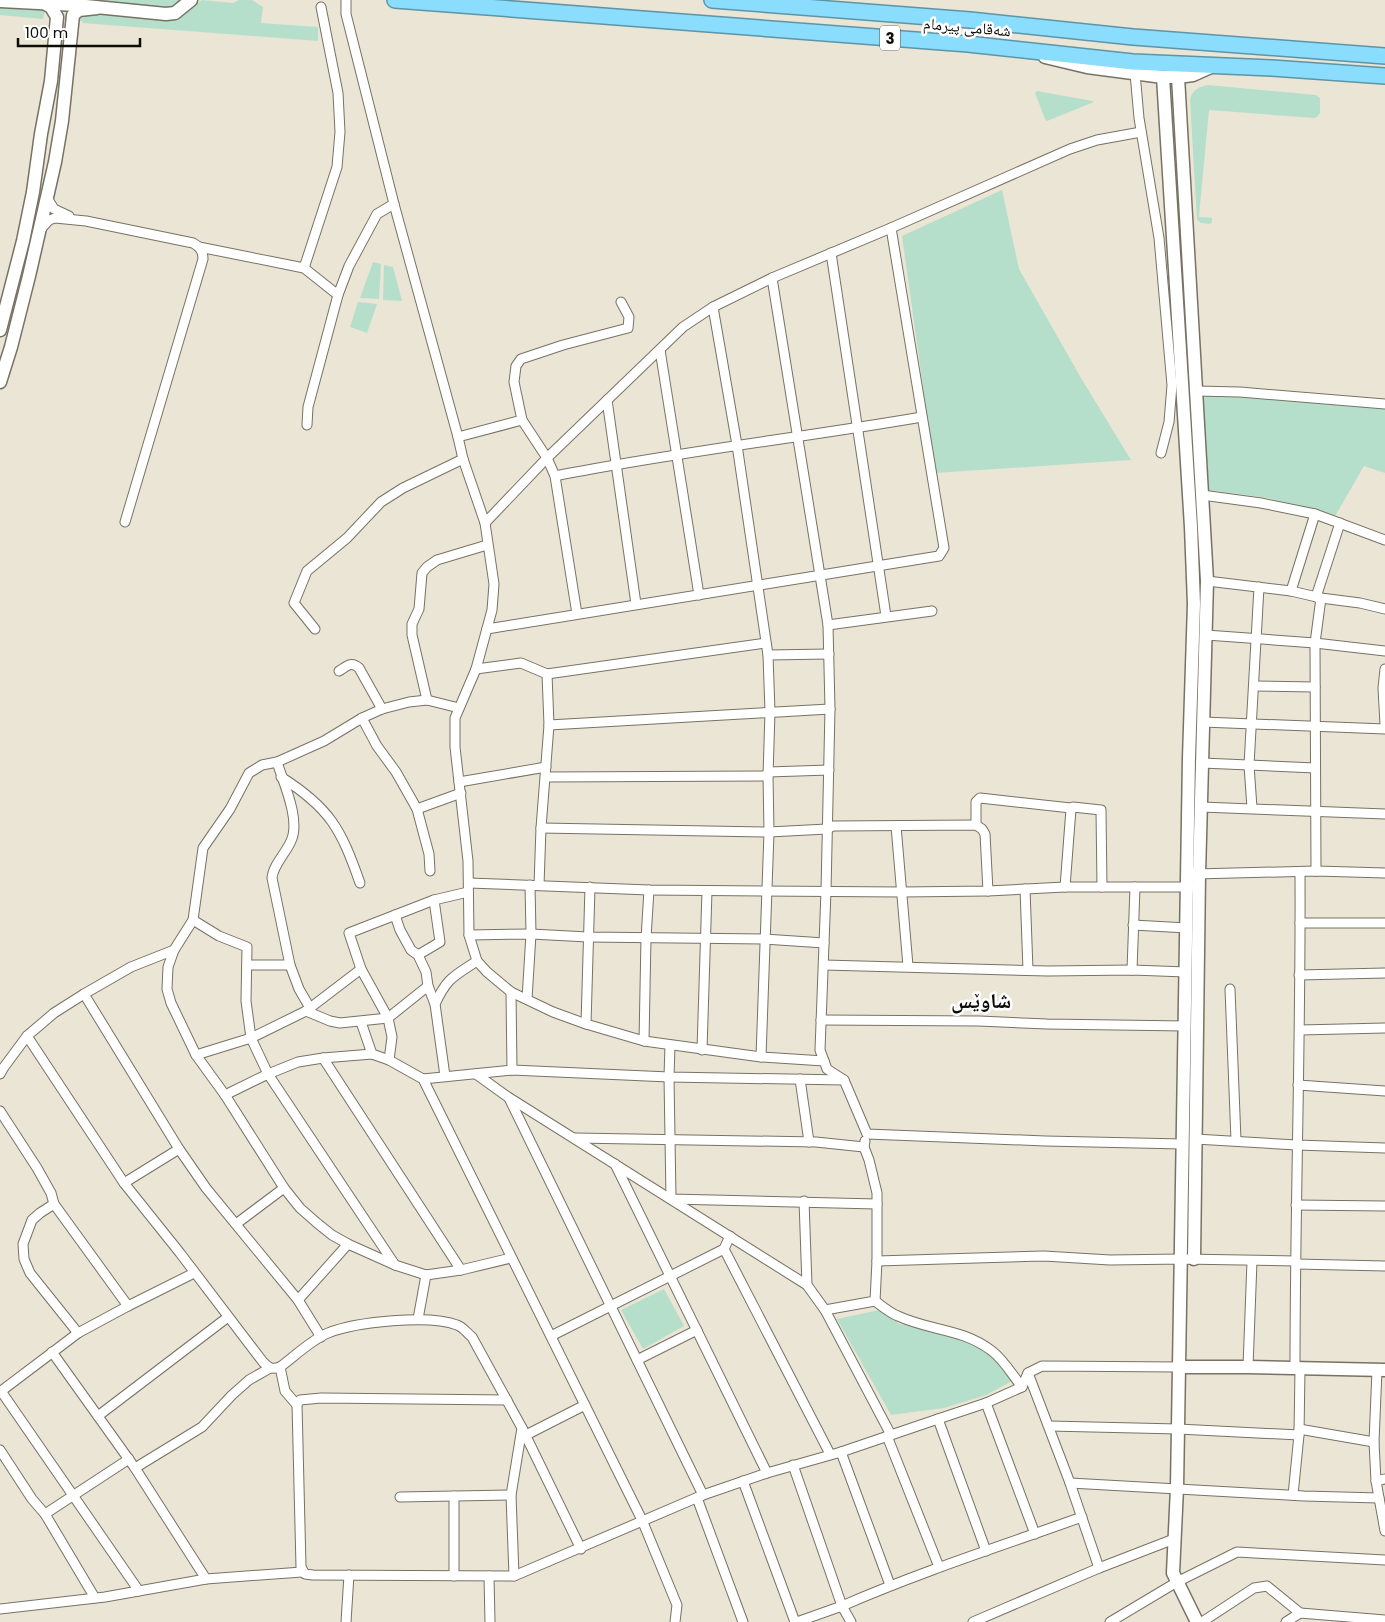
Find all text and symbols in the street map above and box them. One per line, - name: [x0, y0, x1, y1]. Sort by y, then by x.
- street label: شەقامی پیرمام: [922, 12, 1012, 42]
- scale bar: [18, 15, 140, 47]
- text: 100 m: [25, 22, 68, 43]
- road number: 3: [880, 26, 900, 50]
- district label: شاوێس: [951, 986, 1011, 1015]

